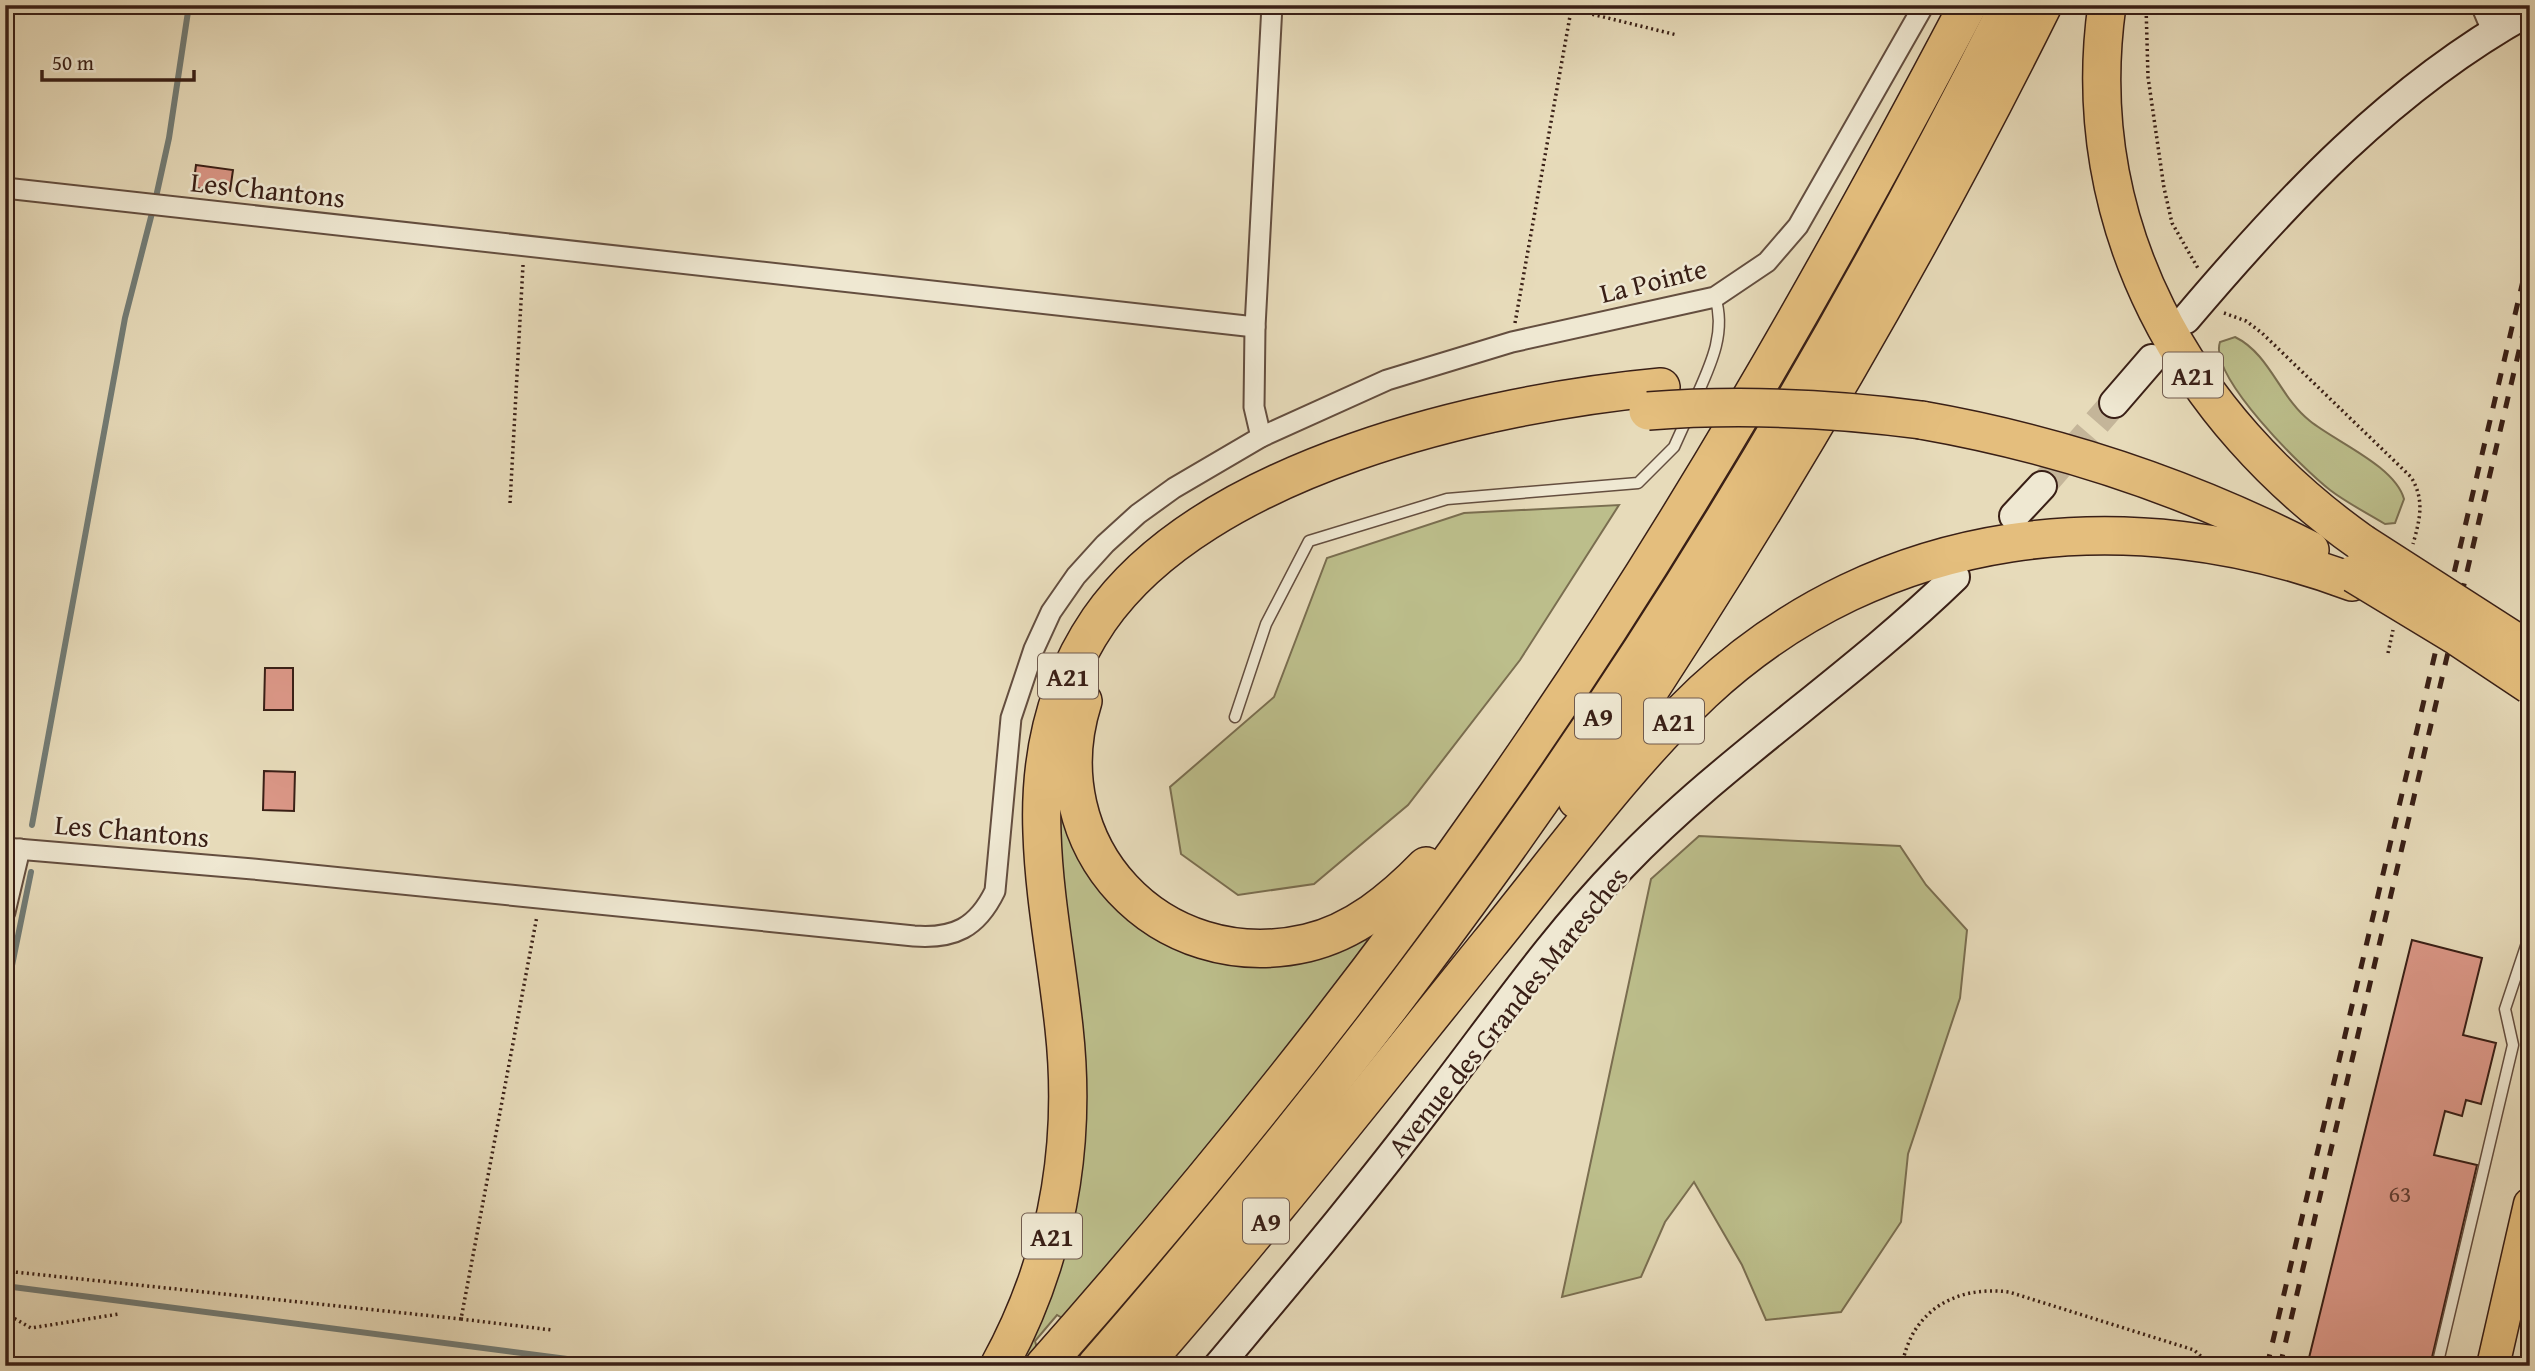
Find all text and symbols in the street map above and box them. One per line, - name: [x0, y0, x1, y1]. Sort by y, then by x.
- scale bar: [42, 38, 194, 82]
- text: 50 m: [52, 47, 94, 78]
- street label: Les Chantons: [189, 161, 347, 217]
- street label: La Pointe: [1595, 247, 1711, 313]
- road number: A21: [2163, 352, 2223, 398]
- road number: A21: [1038, 654, 1098, 698]
- road number: A9: [1575, 694, 1621, 738]
- road number: A21: [1644, 698, 1704, 744]
- street label: Les Chantons: [53, 803, 211, 857]
- street label: Avenue des Grandes Maresches: [1377, 857, 1637, 1165]
- house number: 63: [2388, 1176, 2412, 1211]
- road number: A9: [1243, 1198, 1289, 1244]
- road number: A21: [1022, 1214, 1082, 1259]

